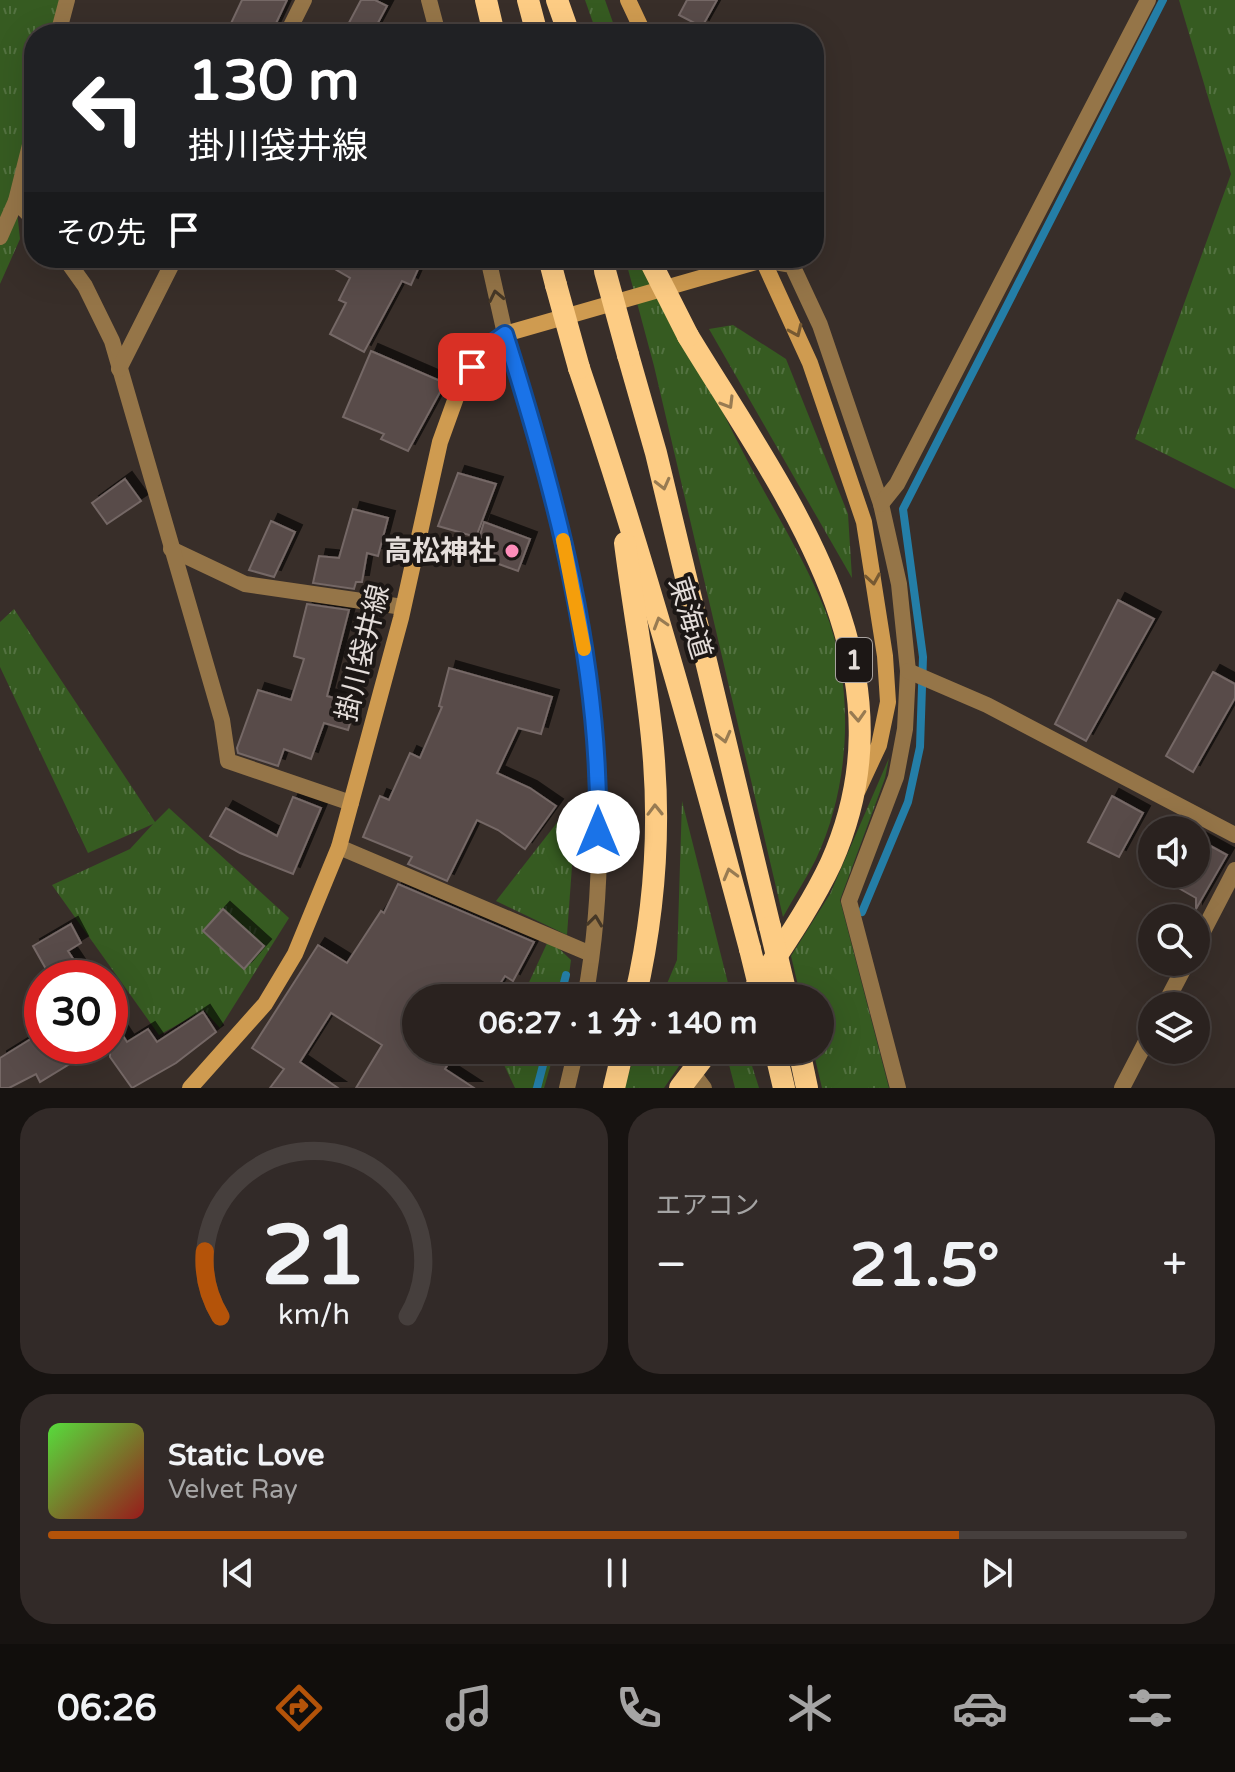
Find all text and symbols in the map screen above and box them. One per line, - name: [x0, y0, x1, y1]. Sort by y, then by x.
- text: 130 m: [188, 48, 359, 115]
- icon: left: [56, 56, 160, 160]
- text: 掛川袋井線: [188, 125, 368, 168]
- icon: arrive: [162, 208, 206, 252]
- text: その先: [56, 215, 146, 252]
- one-way arrow: [488, 290, 505, 303]
- one-way arrow: [786, 323, 802, 338]
- pin: [438, 333, 506, 401]
- icon: arrive: [450, 345, 494, 389]
- one-way arrow: [719, 394, 734, 409]
- one-way arrow: [654, 477, 671, 491]
- place label: 高松神社: [384, 534, 496, 568]
- marker: 高松神社: [503, 542, 521, 560]
- one-way arrow: [864, 572, 881, 585]
- street label: 東海道: [661, 573, 719, 663]
- street label: 掛川袋井線: [330, 581, 396, 725]
- one-way arrow: [653, 617, 669, 631]
- road number: 1: [836, 638, 872, 682]
- one-way arrow: [850, 710, 867, 723]
- one-way arrow: [715, 730, 732, 744]
- position arrow: [556, 790, 640, 874]
- one-way arrow: [647, 803, 664, 816]
- map controls: [1138, 816, 1210, 1064]
- button: sound: [1138, 816, 1210, 888]
- one-way arrow: [723, 867, 739, 881]
- button: search: [1138, 904, 1210, 976]
- one-way arrow: [586, 914, 603, 927]
- speed limit sign: 30: [24, 960, 128, 1064]
- button: layers: [1138, 992, 1210, 1064]
- text: 06:27 · 1 分 · 140 m: [479, 1005, 757, 1042]
- text: エアコン: [656, 1190, 760, 1221]
- text: 21: [262, 1207, 366, 1307]
- text: 21.5°: [849, 1230, 1000, 1302]
- text: −: [656, 1239, 687, 1292]
- text: +: [1162, 1239, 1187, 1292]
- text: km/h: [278, 1298, 350, 1332]
- text: Static Love: [168, 1437, 324, 1474]
- text: Velvet Ray: [168, 1474, 298, 1505]
- icon: previous: [216, 1551, 260, 1595]
- icon: pause: [595, 1551, 639, 1595]
- icon: next: [975, 1551, 1019, 1595]
- icon: directions: [271, 1680, 327, 1736]
- icon: music: [441, 1680, 497, 1736]
- icon: phone: [611, 1680, 667, 1736]
- icon: climate: [782, 1680, 838, 1736]
- icon: car: [952, 1680, 1008, 1736]
- icon: filters: [1122, 1680, 1178, 1736]
- text: 06:26: [57, 1687, 157, 1730]

